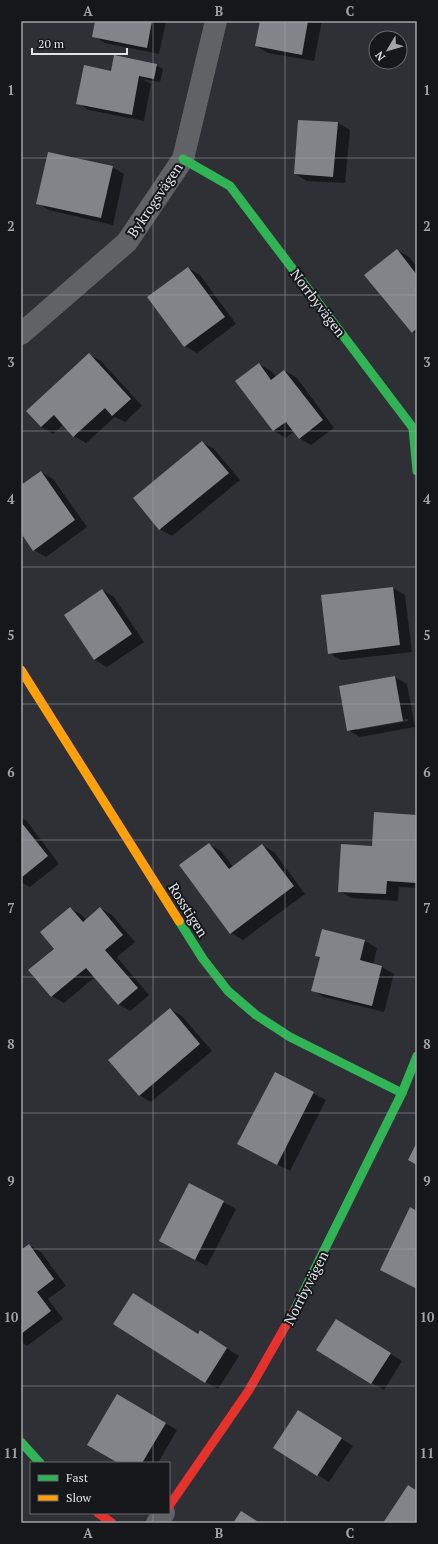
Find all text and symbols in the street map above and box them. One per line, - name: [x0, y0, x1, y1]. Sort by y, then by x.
- text: A: [83, 2, 93, 20]
- text: B: [215, 2, 223, 20]
- text: C: [346, 2, 354, 20]
- scale bar: [32, 30, 127, 56]
- north arrow: [368, 30, 408, 70]
- text: 20 m: [38, 36, 65, 51]
- text: N: [372, 48, 388, 64]
- text: 1: [7, 81, 15, 99]
- text: 1: [423, 81, 431, 99]
- street label: Bykrogsvägen: [123, 158, 187, 241]
- text: 2: [7, 217, 15, 235]
- text: 2: [423, 217, 431, 235]
- street label: Norrbyvägen: [287, 265, 351, 341]
- text: 3: [7, 353, 15, 371]
- text: 3: [423, 353, 431, 371]
- text: 4: [7, 490, 15, 508]
- text: 4: [423, 490, 431, 508]
- text: 5: [7, 626, 15, 644]
- text: 5: [423, 626, 431, 644]
- text: 6: [7, 763, 15, 781]
- text: 6: [423, 763, 431, 781]
- street label: Rosstigen: [164, 879, 213, 941]
- text: 7: [7, 899, 15, 917]
- text: 7: [423, 899, 431, 917]
- text: 8: [7, 1035, 15, 1053]
- text: 8: [423, 1035, 431, 1053]
- text: 9: [7, 1172, 15, 1190]
- text: 9: [423, 1172, 431, 1190]
- street label: Norrbyvägen: [279, 1247, 333, 1328]
- text: 10: [4, 1308, 19, 1326]
- text: 10: [420, 1308, 435, 1326]
- text: 11: [4, 1444, 18, 1462]
- text: 11: [420, 1444, 434, 1462]
- legend: [30, 1462, 170, 1514]
- text: Fast: [66, 1470, 89, 1485]
- text: Slow: [66, 1490, 92, 1505]
- text: A: [83, 1524, 93, 1542]
- text: B: [215, 1524, 223, 1542]
- text: C: [346, 1524, 354, 1542]

